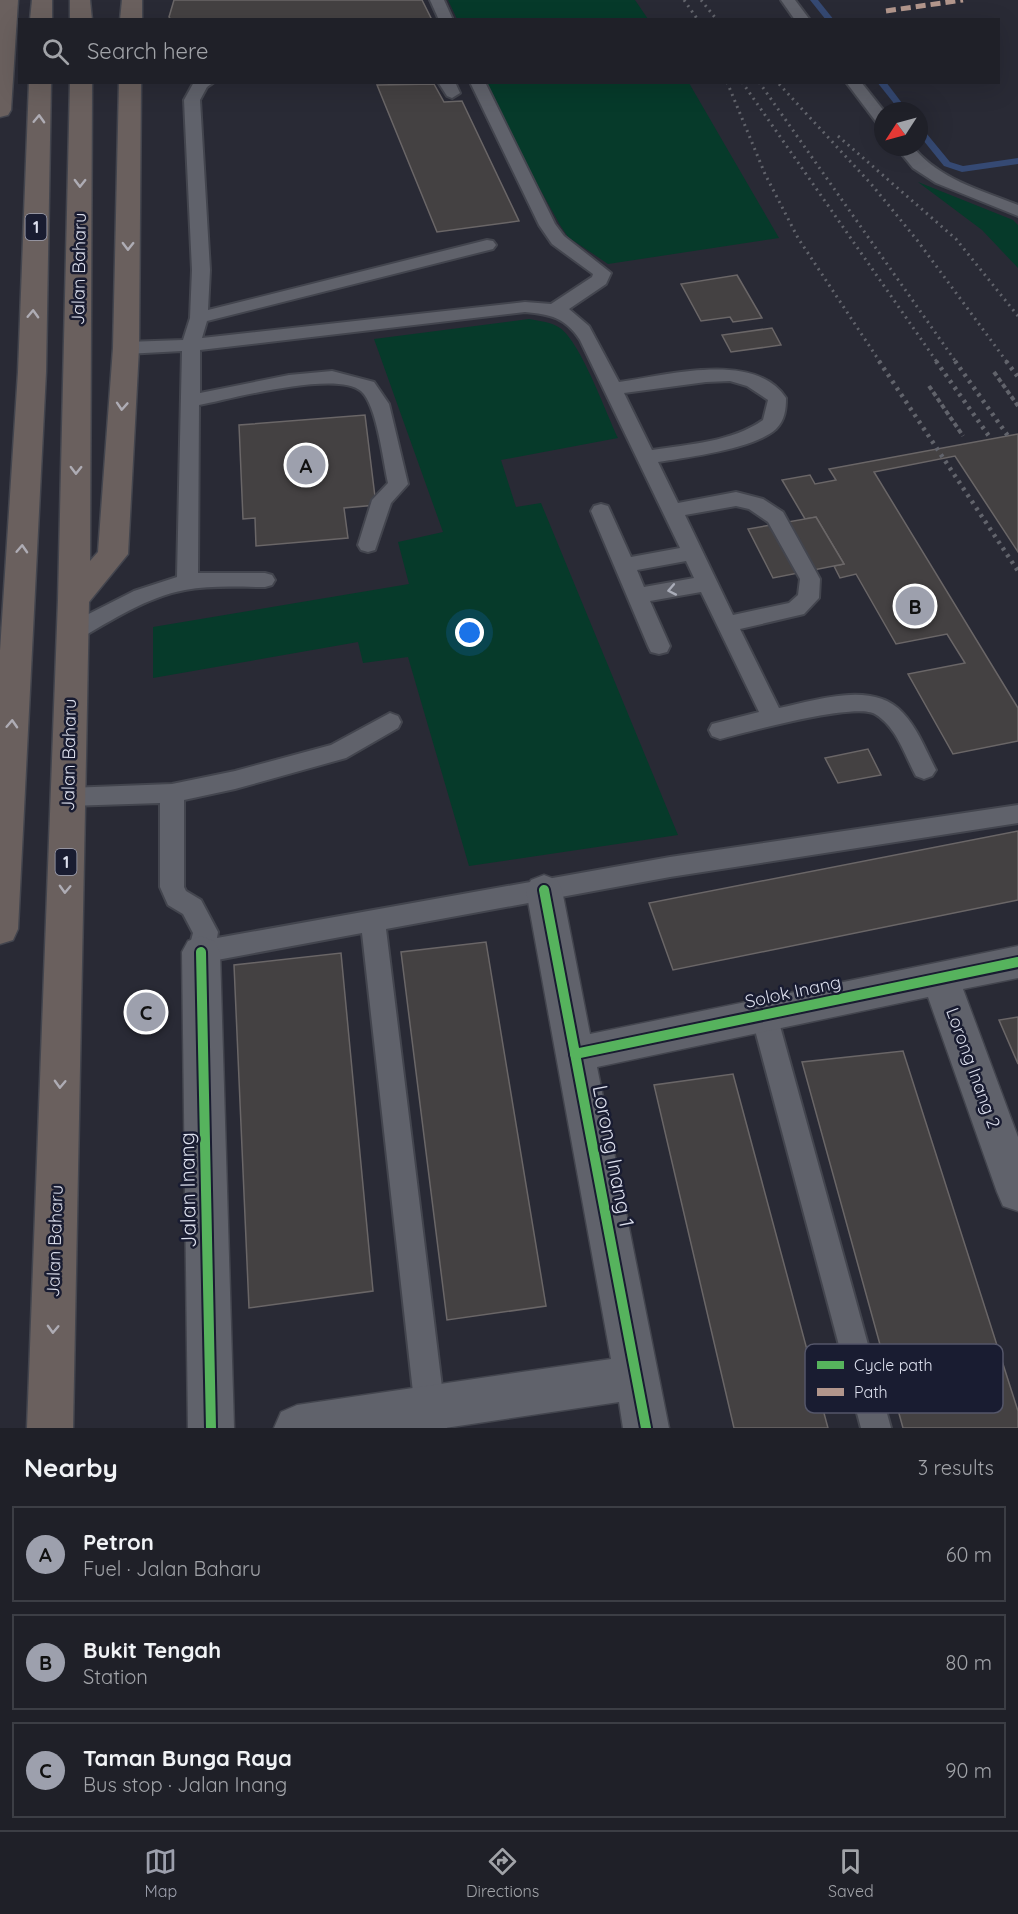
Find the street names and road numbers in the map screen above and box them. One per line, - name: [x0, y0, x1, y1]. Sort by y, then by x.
- street label: Jalan Baharu: [66, 213, 91, 325]
- road number: 1: [26, 214, 46, 240]
- street label: Jalan Baharu: [56, 699, 81, 811]
- road number: 1: [56, 849, 76, 875]
- street label: Solok Inang: [743, 970, 843, 1013]
- street label: Lorong Inang 2: [941, 1004, 1006, 1131]
- street label: Lorong Inang 1: [587, 1083, 640, 1229]
- street label: Jalan Inang: [173, 1132, 201, 1248]
- street label: Jalan Baharu: [41, 1184, 68, 1298]

